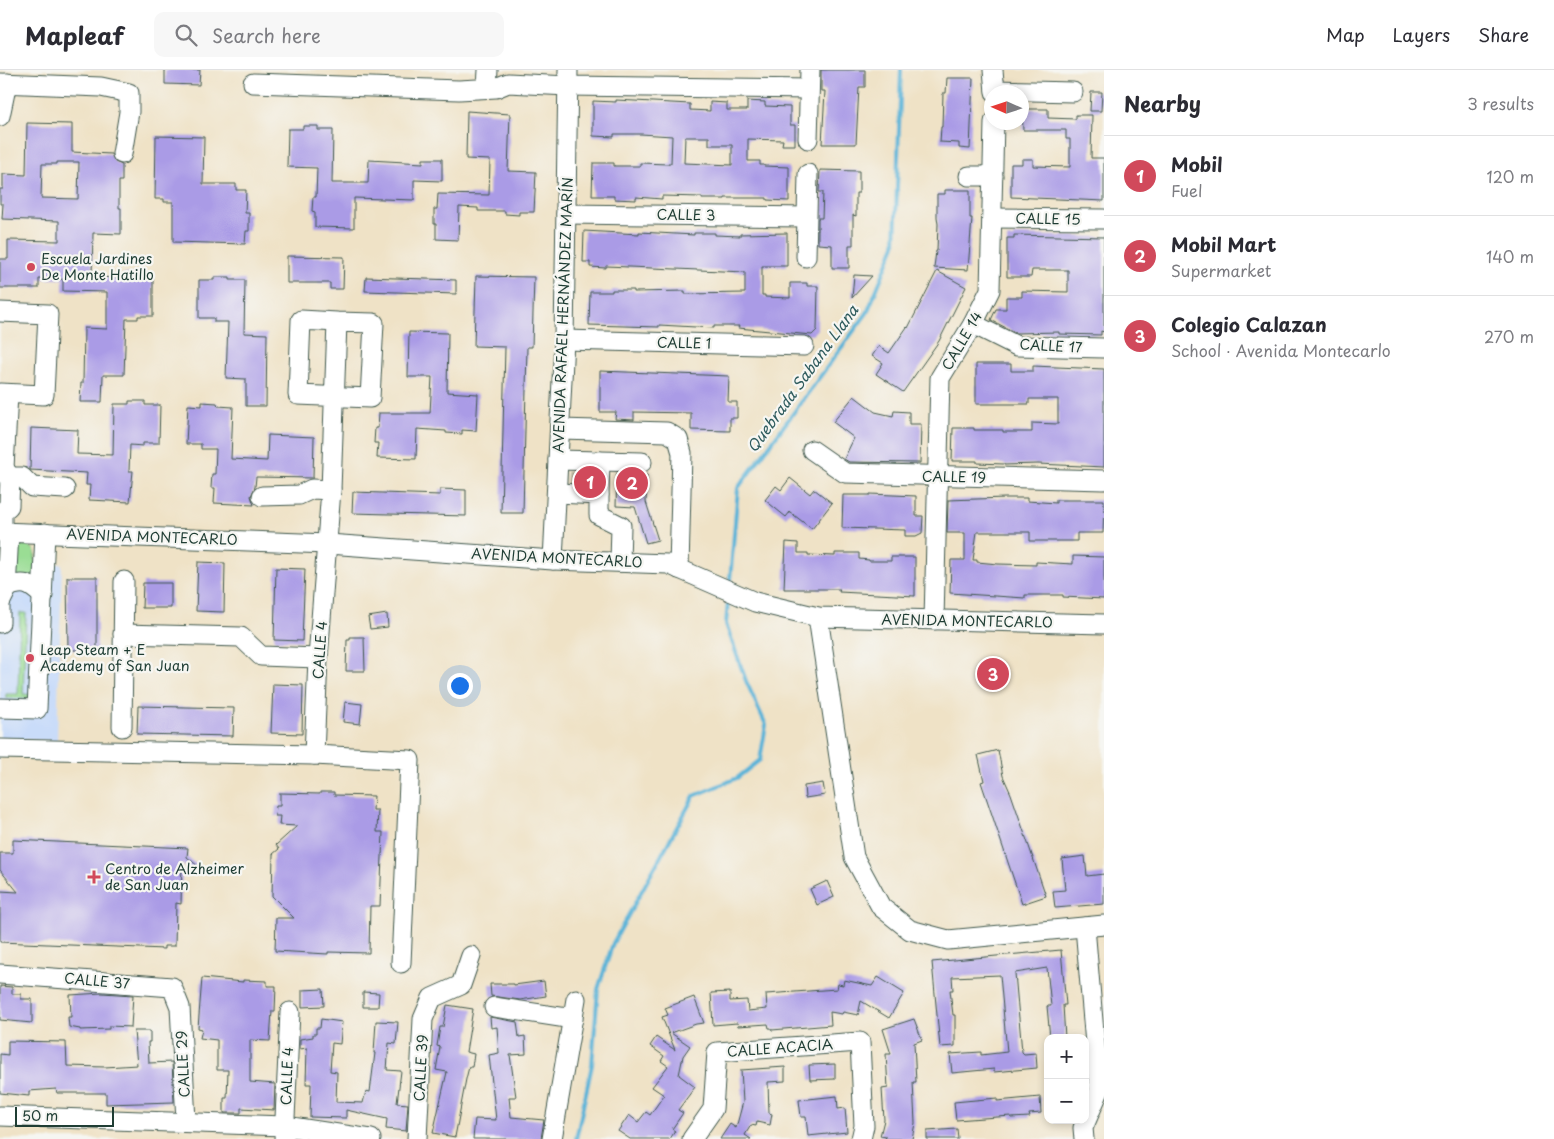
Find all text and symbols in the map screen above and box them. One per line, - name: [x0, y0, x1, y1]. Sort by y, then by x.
- search box: [154, 12, 504, 57]
- text: Mapleaf: [25, 17, 124, 53]
- icon: search: [172, 21, 200, 49]
- text: Search here: [212, 21, 321, 49]
- text: Map: [1326, 21, 1365, 48]
- text: Layers: [1393, 21, 1450, 48]
- text: Share: [1478, 21, 1529, 48]
- north arrow: [984, 85, 1029, 130]
- text: Nearby: [1124, 87, 1201, 119]
- text: 3 results: [1467, 91, 1534, 115]
- text: Mobil: [1171, 150, 1223, 178]
- text: 1: [1136, 164, 1144, 188]
- text: 120 m: [1487, 164, 1534, 188]
- street label: AVENIDA RAFAEL HERNÁNDEZ MARÍN: [547, 177, 578, 453]
- text: Fuel: [1171, 178, 1202, 202]
- street label: CALLE 3: [656, 203, 716, 226]
- street label: CALLE 15: [1015, 207, 1081, 230]
- text: Mobil Mart: [1171, 230, 1276, 258]
- text: 2: [1134, 244, 1146, 268]
- text: 140 m: [1486, 244, 1534, 268]
- place label: Escuela Jardines De Monte Hatillo: [41, 248, 154, 285]
- text: Supermarket: [1171, 258, 1271, 282]
- marker: Escuela Jardines De Monte Hatillo: [25, 261, 37, 273]
- water label: Quebrada Sabana Llana: [740, 299, 863, 457]
- street label: CALLE 14: [936, 307, 987, 374]
- text: Colegio Calazan: [1171, 310, 1327, 338]
- text: 3: [1135, 324, 1145, 348]
- text: 270 m: [1484, 324, 1534, 348]
- street label: CALLE 1: [657, 332, 711, 353]
- street label: CALLE 17: [1019, 333, 1084, 358]
- text: School · Avenida Montecarlo: [1171, 338, 1391, 362]
- pin: 1: [574, 463, 606, 501]
- pin: 2: [616, 464, 648, 502]
- street label: CALLE 19: [922, 465, 986, 488]
- street label: AVENIDA MONTECARLO: [66, 523, 238, 550]
- street label: AVENIDA MONTECARLO: [471, 543, 643, 572]
- street label: AVENIDA MONTECARLO: [881, 609, 1053, 632]
- street label: CALLE 4: [307, 620, 332, 680]
- place label: Leap Steam + E Academy of San Juan: [40, 639, 190, 676]
- marker: Leap Steam + E Academy of San Juan: [24, 652, 36, 664]
- pin: 3: [977, 655, 1009, 693]
- your location: [447, 673, 473, 699]
- place label: Centro de Alzheimer de San Juan: [105, 858, 245, 895]
- marker: Centro de Alzheimer de San Juan: [87, 870, 101, 884]
- street label: CALLE 37: [63, 967, 131, 994]
- street label: CALLE 29: [170, 1030, 195, 1098]
- street label: CALLE ACACIA: [726, 1033, 834, 1062]
- street label: CALLE 39: [408, 1034, 433, 1102]
- map controls: [1044, 1034, 1089, 1124]
- button: +: [1044, 1034, 1089, 1079]
- street label: CALLE 4: [275, 1046, 298, 1106]
- button: −: [1044, 1079, 1089, 1124]
- scale bar: [15, 1104, 114, 1127]
- text: 50 m: [22, 1105, 58, 1126]

